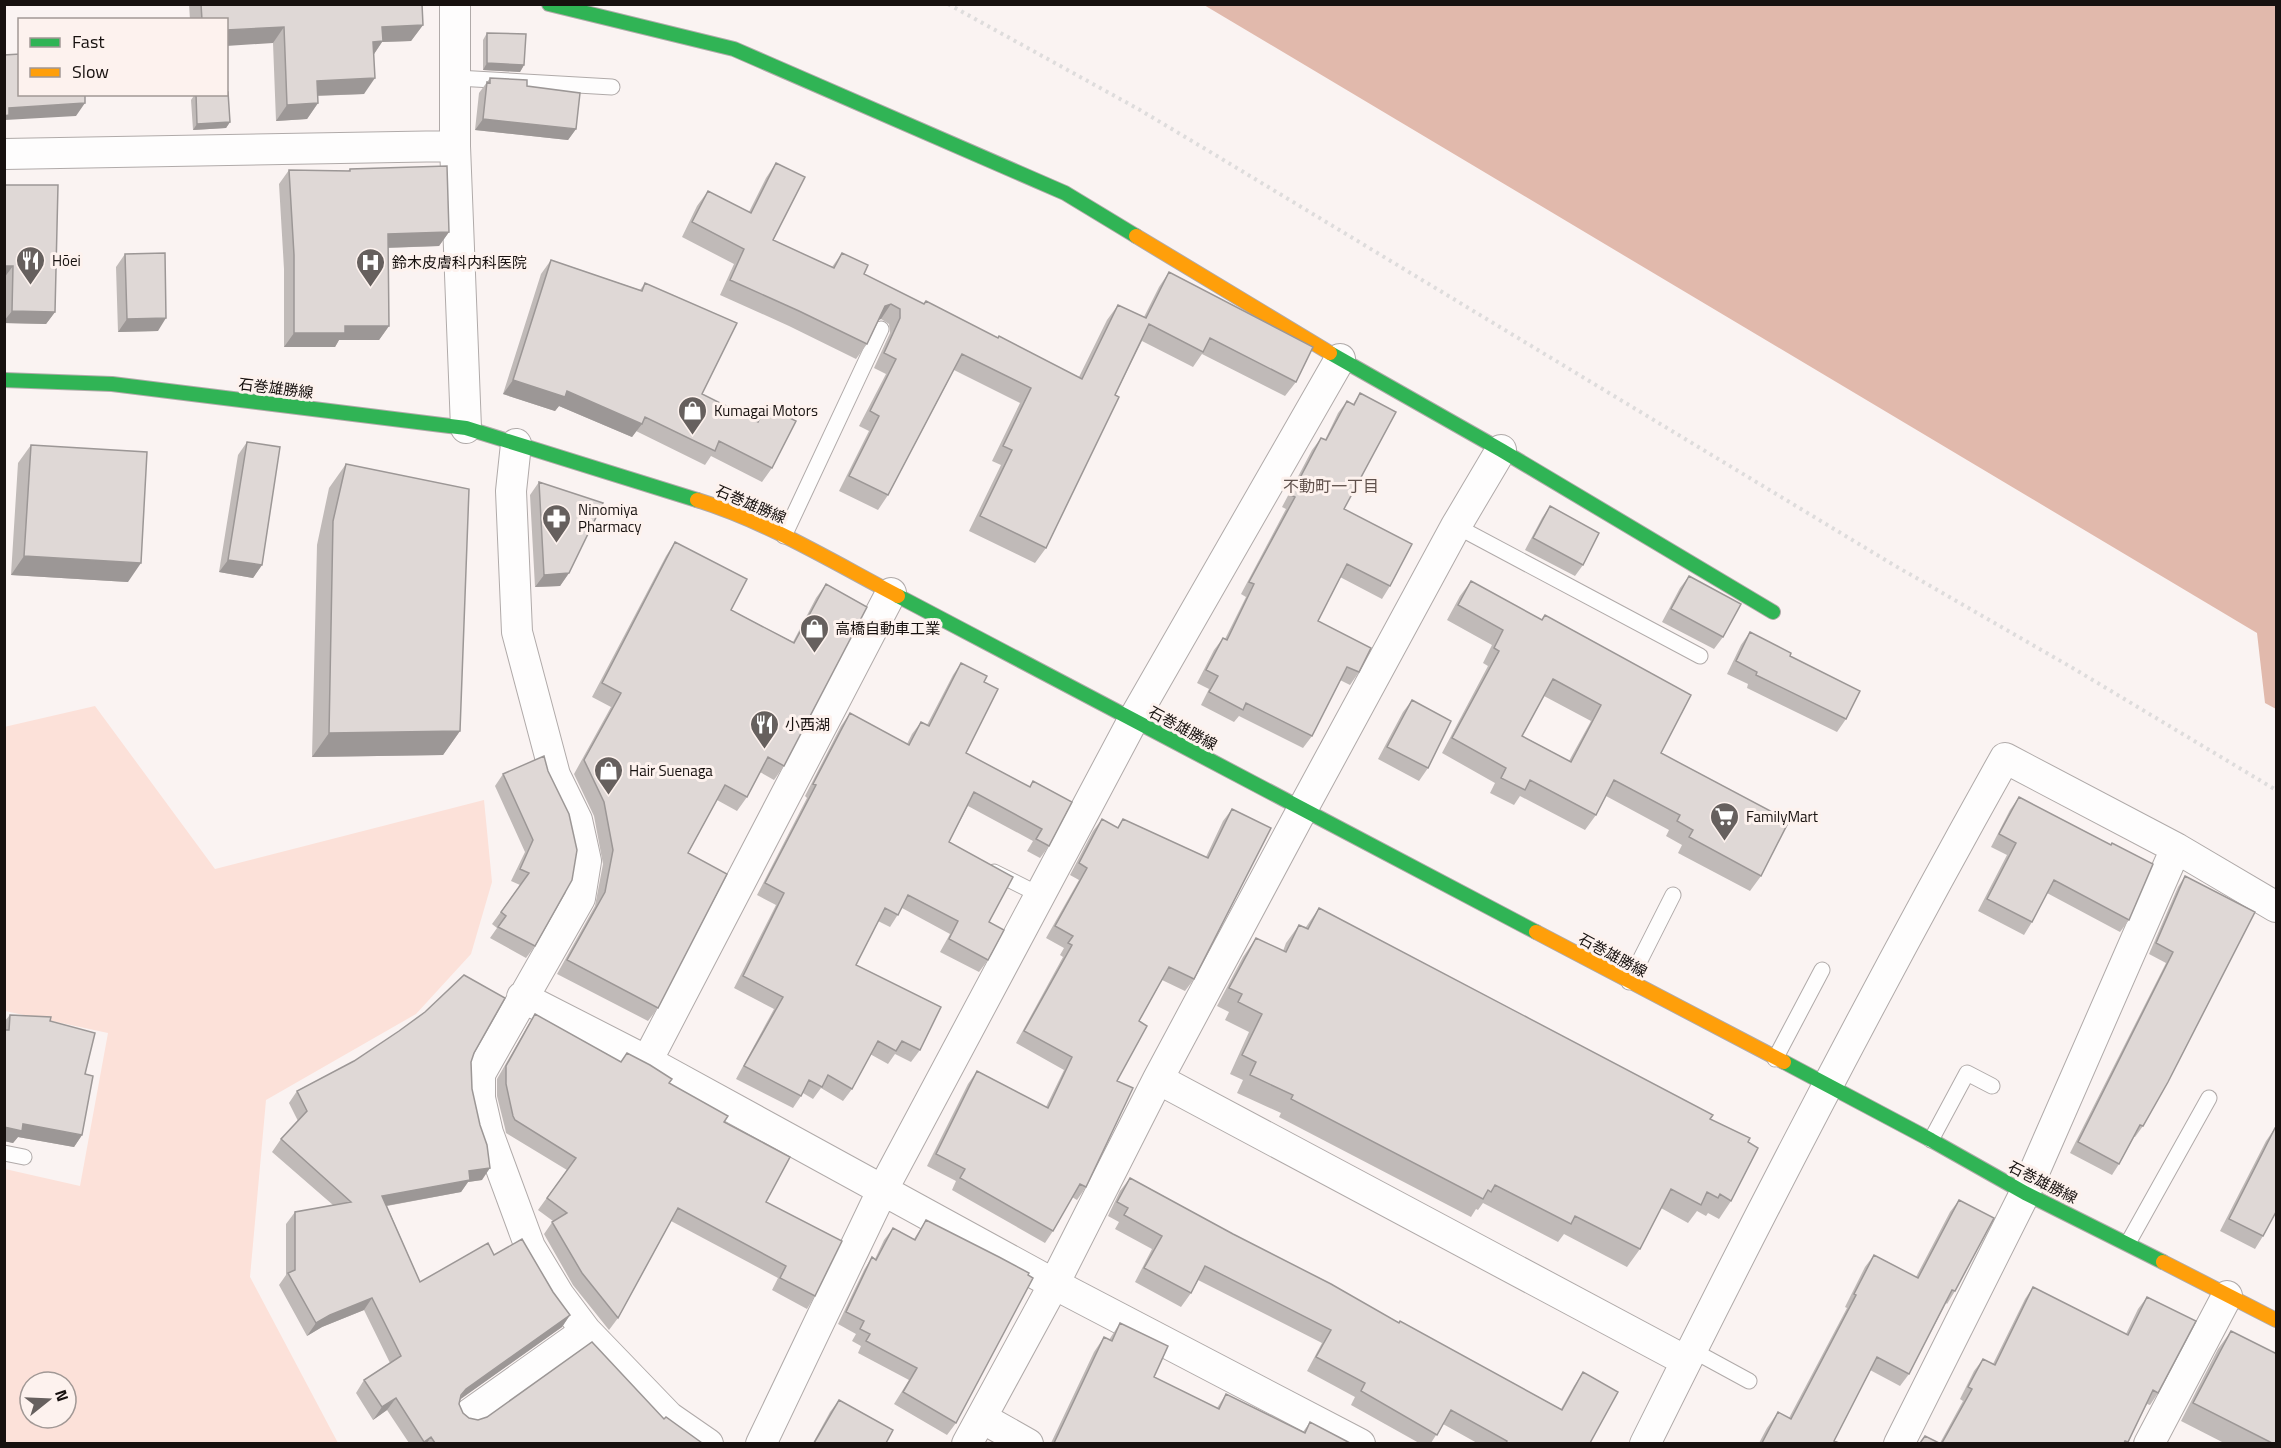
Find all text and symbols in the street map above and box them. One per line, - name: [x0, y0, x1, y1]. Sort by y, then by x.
- legend: [18, 18, 228, 96]
- text: Fast: [72, 28, 105, 55]
- text: Slow: [72, 58, 109, 85]
- restaurant icon: Hōei: [15, 244, 47, 286]
- hospital icon: 鈴木皮膚科内科医院: [355, 246, 387, 288]
- place label: Hōei: [52, 249, 81, 272]
- place label: 鈴木皮膚科内科医院: [392, 251, 527, 274]
- street label: 石巻雄勝線: [237, 372, 315, 404]
- shop icon: Kumagai Motors: [677, 394, 709, 436]
- place label: Kumagai Motors: [714, 399, 818, 422]
- district label: 不動町一丁目: [1283, 474, 1379, 498]
- street label: 石巻雄勝線: [712, 479, 790, 529]
- place label: Ninomiya Pharmacy: [578, 498, 642, 538]
- pharmacy icon: Ninomiya Pharmacy: [541, 502, 573, 544]
- shop icon: 高橋自動車工業: [798, 612, 830, 654]
- place label: 高橋自動車工業: [835, 617, 940, 640]
- street label: 石巻雄勝線: [1144, 700, 1222, 756]
- restaurant icon: 小西湖: [748, 708, 780, 750]
- place label: 小西湖: [785, 713, 830, 736]
- shop icon: Hair Suenaga: [592, 754, 624, 796]
- place label: Hair Suenaga: [629, 759, 713, 782]
- supermarket icon: FamilyMart: [1709, 800, 1741, 842]
- place label: FamilyMart: [1746, 805, 1819, 828]
- street label: 石巻雄勝線: [1574, 927, 1652, 983]
- street label: 石巻雄勝線: [2004, 1155, 2082, 1209]
- north arrow: [18, 1370, 78, 1430]
- text: N: [49, 1386, 75, 1404]

